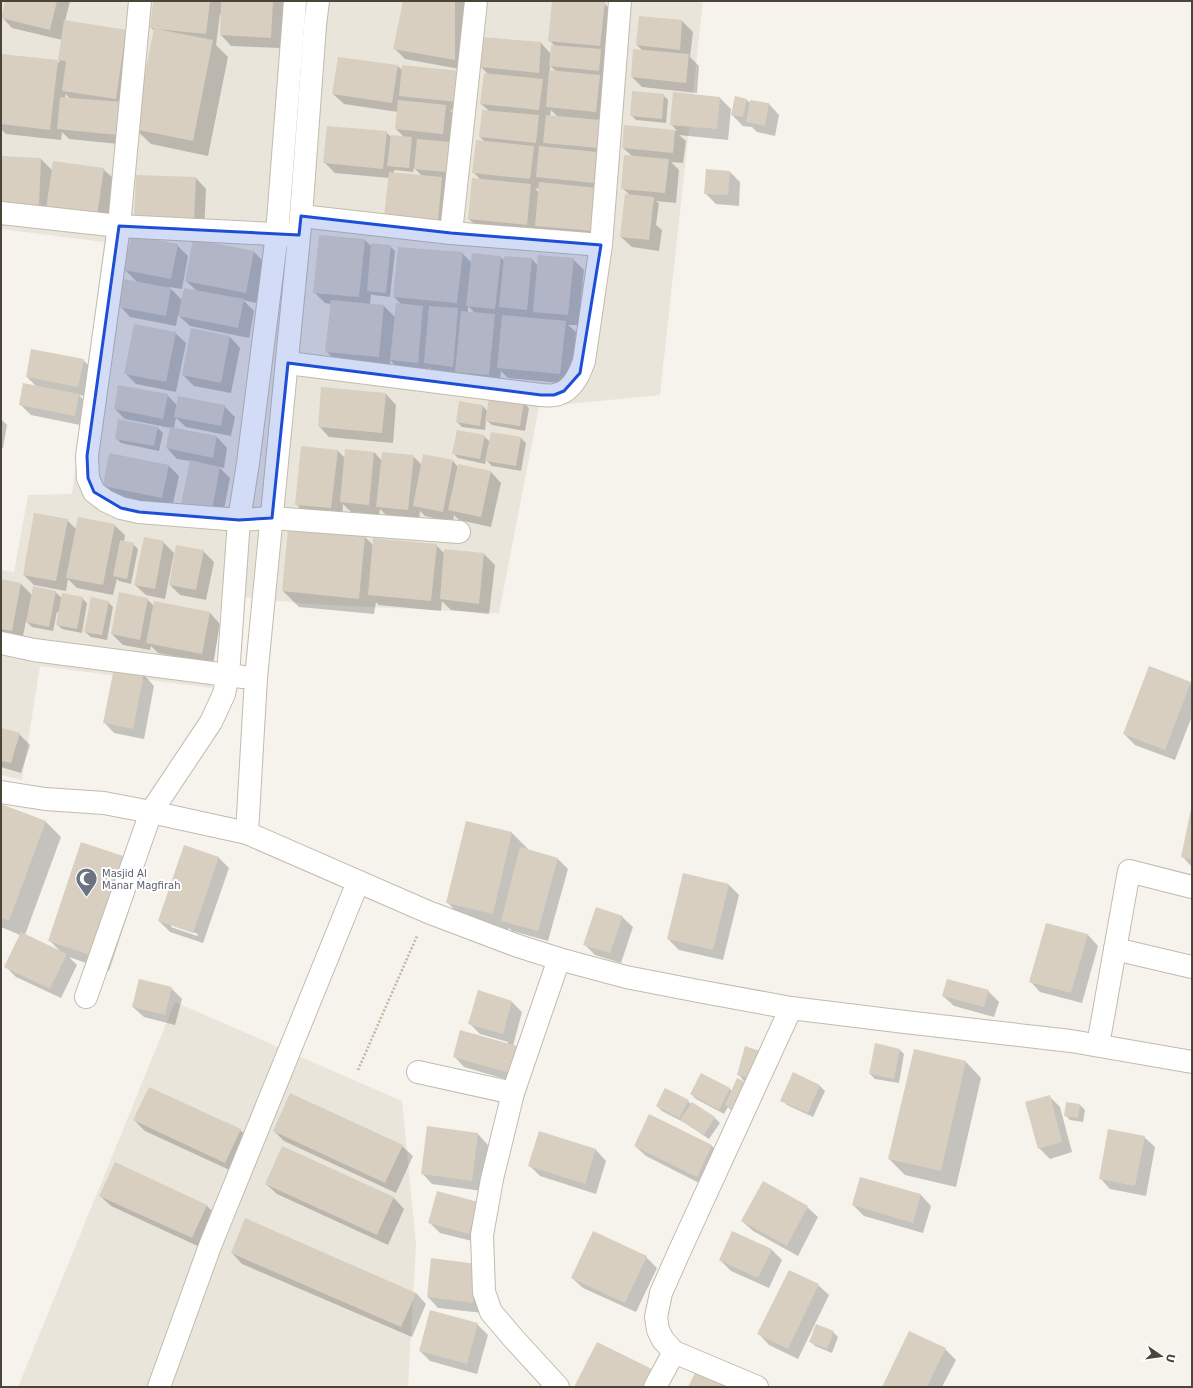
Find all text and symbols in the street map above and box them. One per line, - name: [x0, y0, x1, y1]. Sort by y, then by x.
- mosque icon: Masjid Al Manar Magfirah: [74, 866, 100, 899]
- place label: Masjid Al Manar Magfirah: [102, 868, 181, 891]
- north arrow: [1141, 1336, 1181, 1376]
- text: U: [1163, 1352, 1178, 1364]

